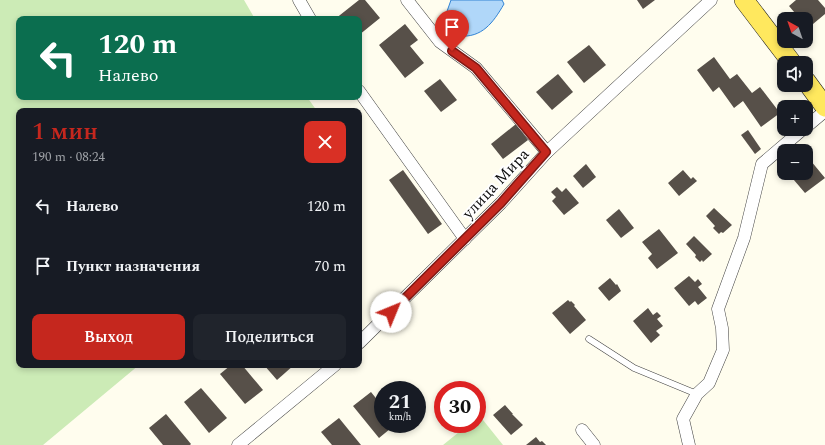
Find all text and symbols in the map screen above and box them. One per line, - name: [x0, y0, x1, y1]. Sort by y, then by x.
- pin: [435, 10, 469, 51]
- north arrow: [777, 12, 813, 48]
- map controls: [777, 12, 813, 180]
- icon: arrive: [441, 16, 463, 38]
- text: 120 m: [98, 23, 177, 66]
- icon: left: [32, 32, 84, 84]
- button: sound: [777, 56, 813, 92]
- text: Налево: [98, 62, 158, 89]
- button: +: [777, 100, 813, 136]
- text: 1 мин: [32, 114, 98, 150]
- button: close: [304, 121, 346, 163]
- street label: улица Мира: [456, 143, 535, 225]
- button: −: [777, 144, 813, 180]
- text: 190 m · 08:24: [32, 147, 105, 167]
- icon: left: [32, 195, 54, 217]
- text: Налево: [66, 195, 119, 218]
- text: 120 m: [307, 195, 346, 218]
- icon: arrive: [32, 255, 54, 277]
- text: Пункт назначения: [66, 255, 200, 278]
- text: 70 m: [314, 255, 346, 278]
- position arrow: [370, 291, 412, 333]
- button: Выход: [32, 314, 185, 360]
- button: Поделиться: [193, 314, 346, 360]
- speed limit sign: 30: [434, 381, 486, 433]
- text: 21: [389, 387, 411, 417]
- text: km/h: [389, 409, 411, 425]

